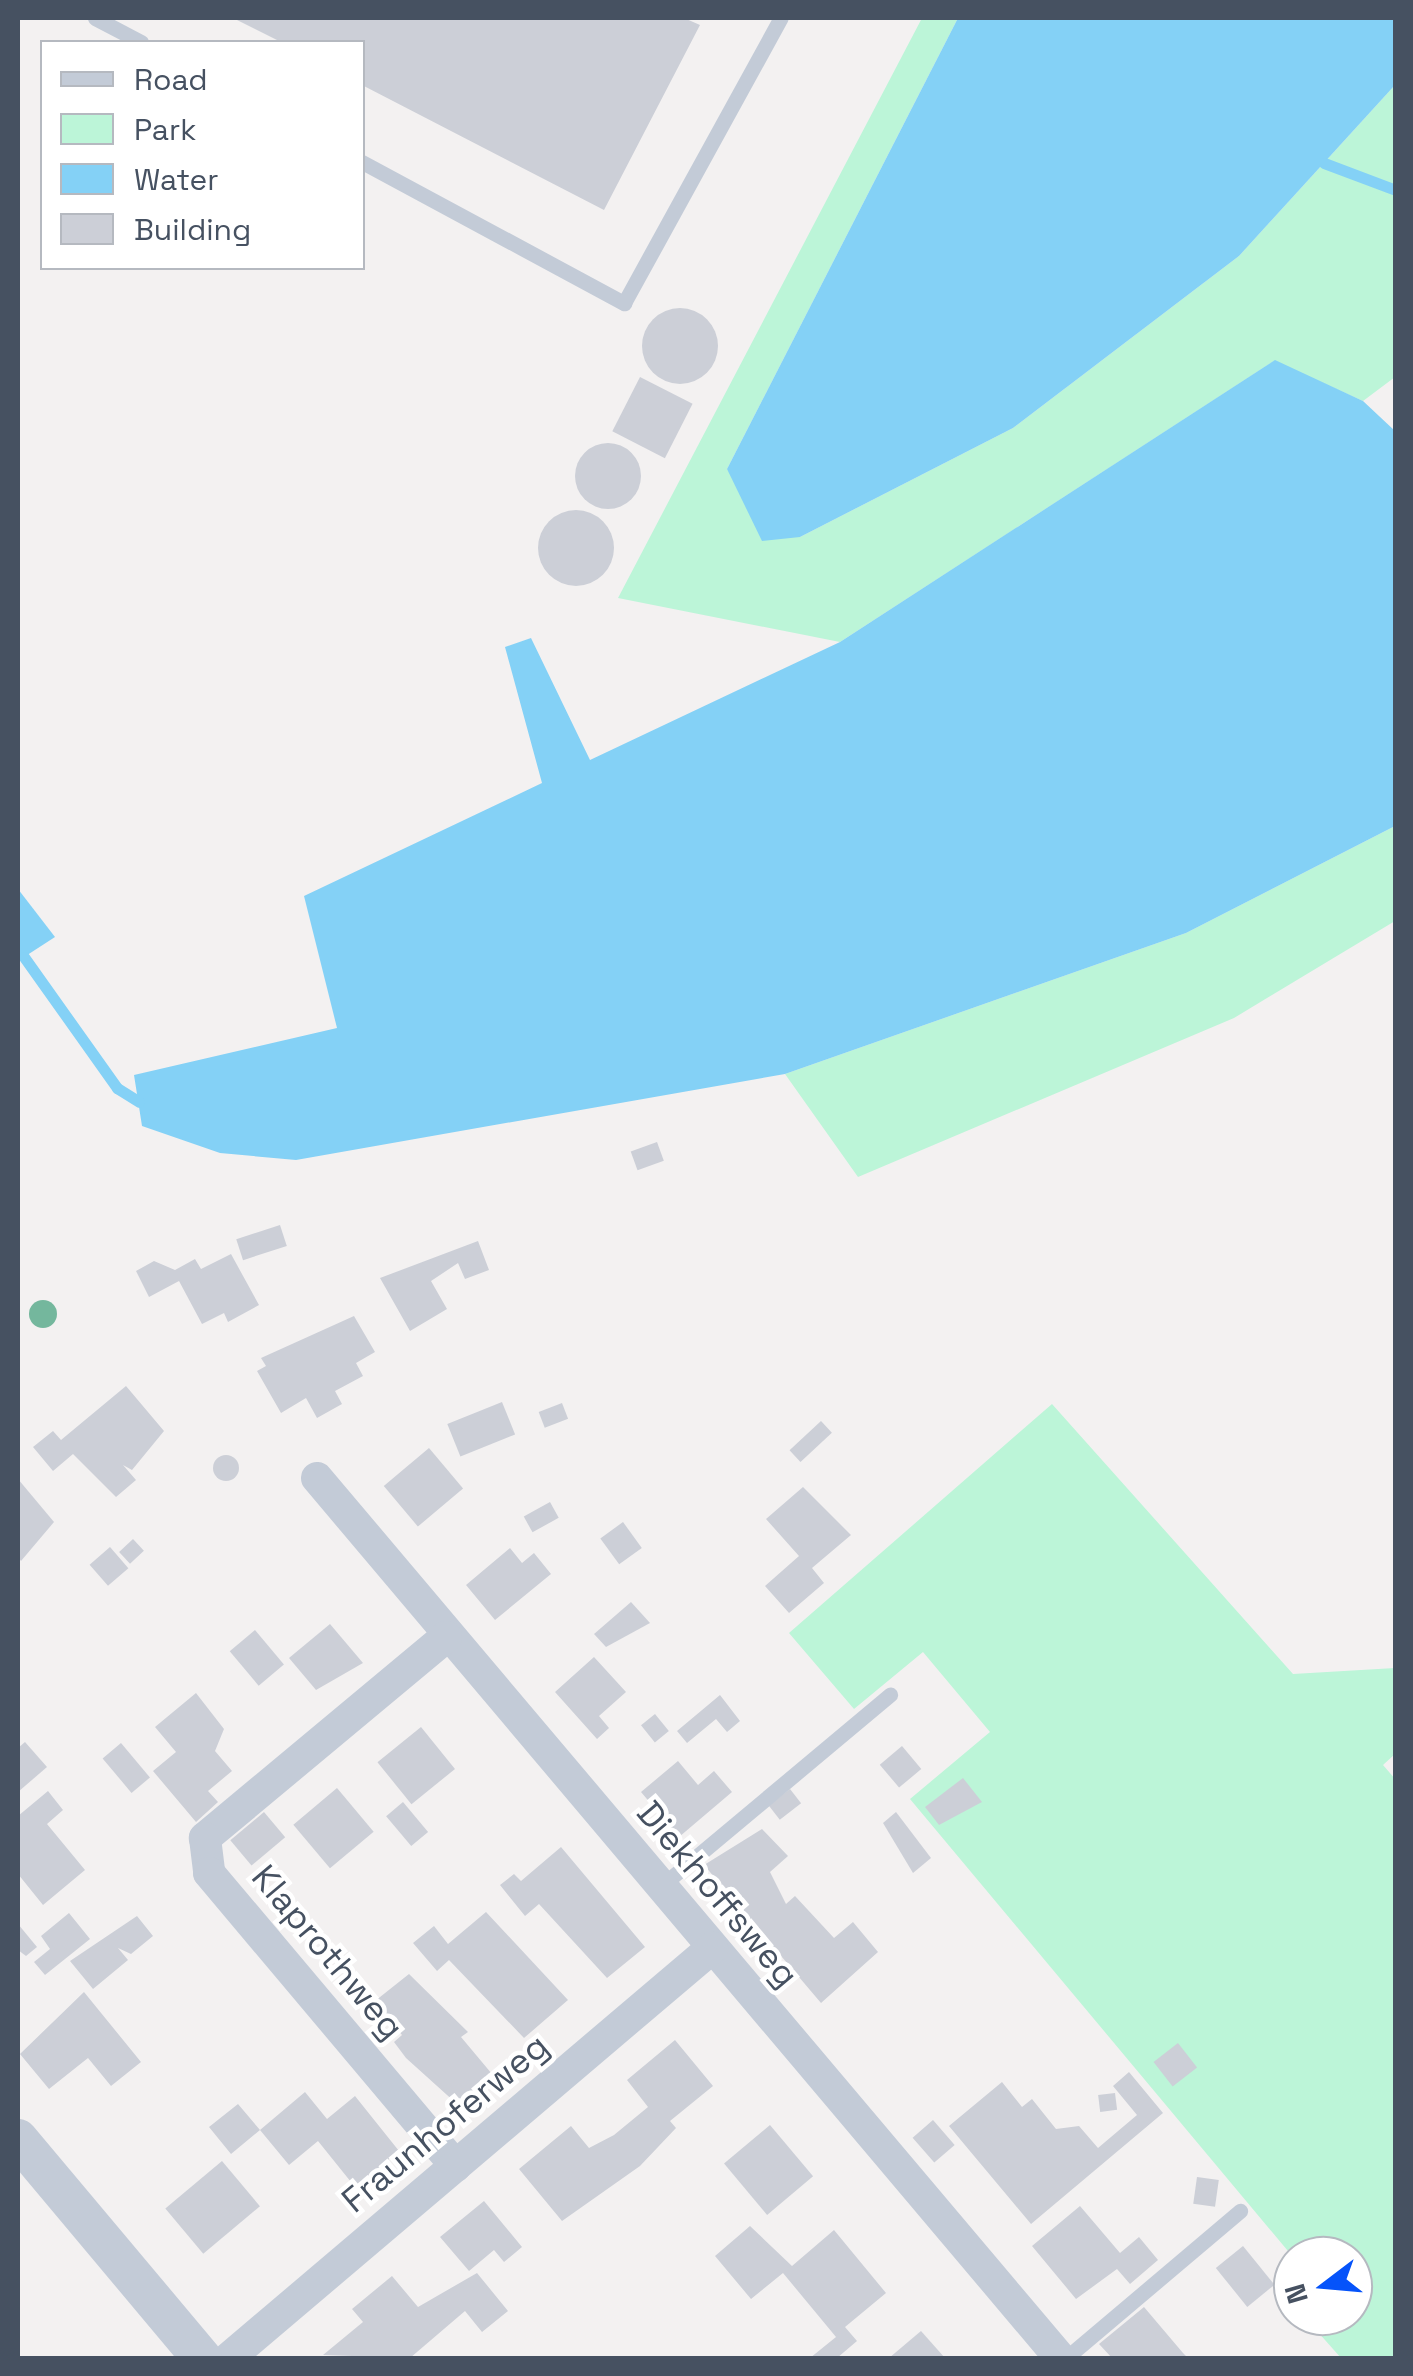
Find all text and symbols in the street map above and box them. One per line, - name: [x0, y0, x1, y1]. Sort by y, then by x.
- legend: [40, 40, 365, 270]
- text: Road: [134, 60, 208, 99]
- text: Park: [134, 110, 196, 149]
- text: Water: [134, 160, 219, 199]
- text: Building: [134, 210, 251, 249]
- street label: Diekhoffsweg: [628, 1793, 808, 1995]
- street label: Klaprothweg: [243, 1856, 413, 2048]
- street label: Fraunhoferweg: [333, 2025, 557, 2221]
- north arrow: [1273, 2236, 1373, 2336]
- text: N: [1276, 2280, 1316, 2308]

